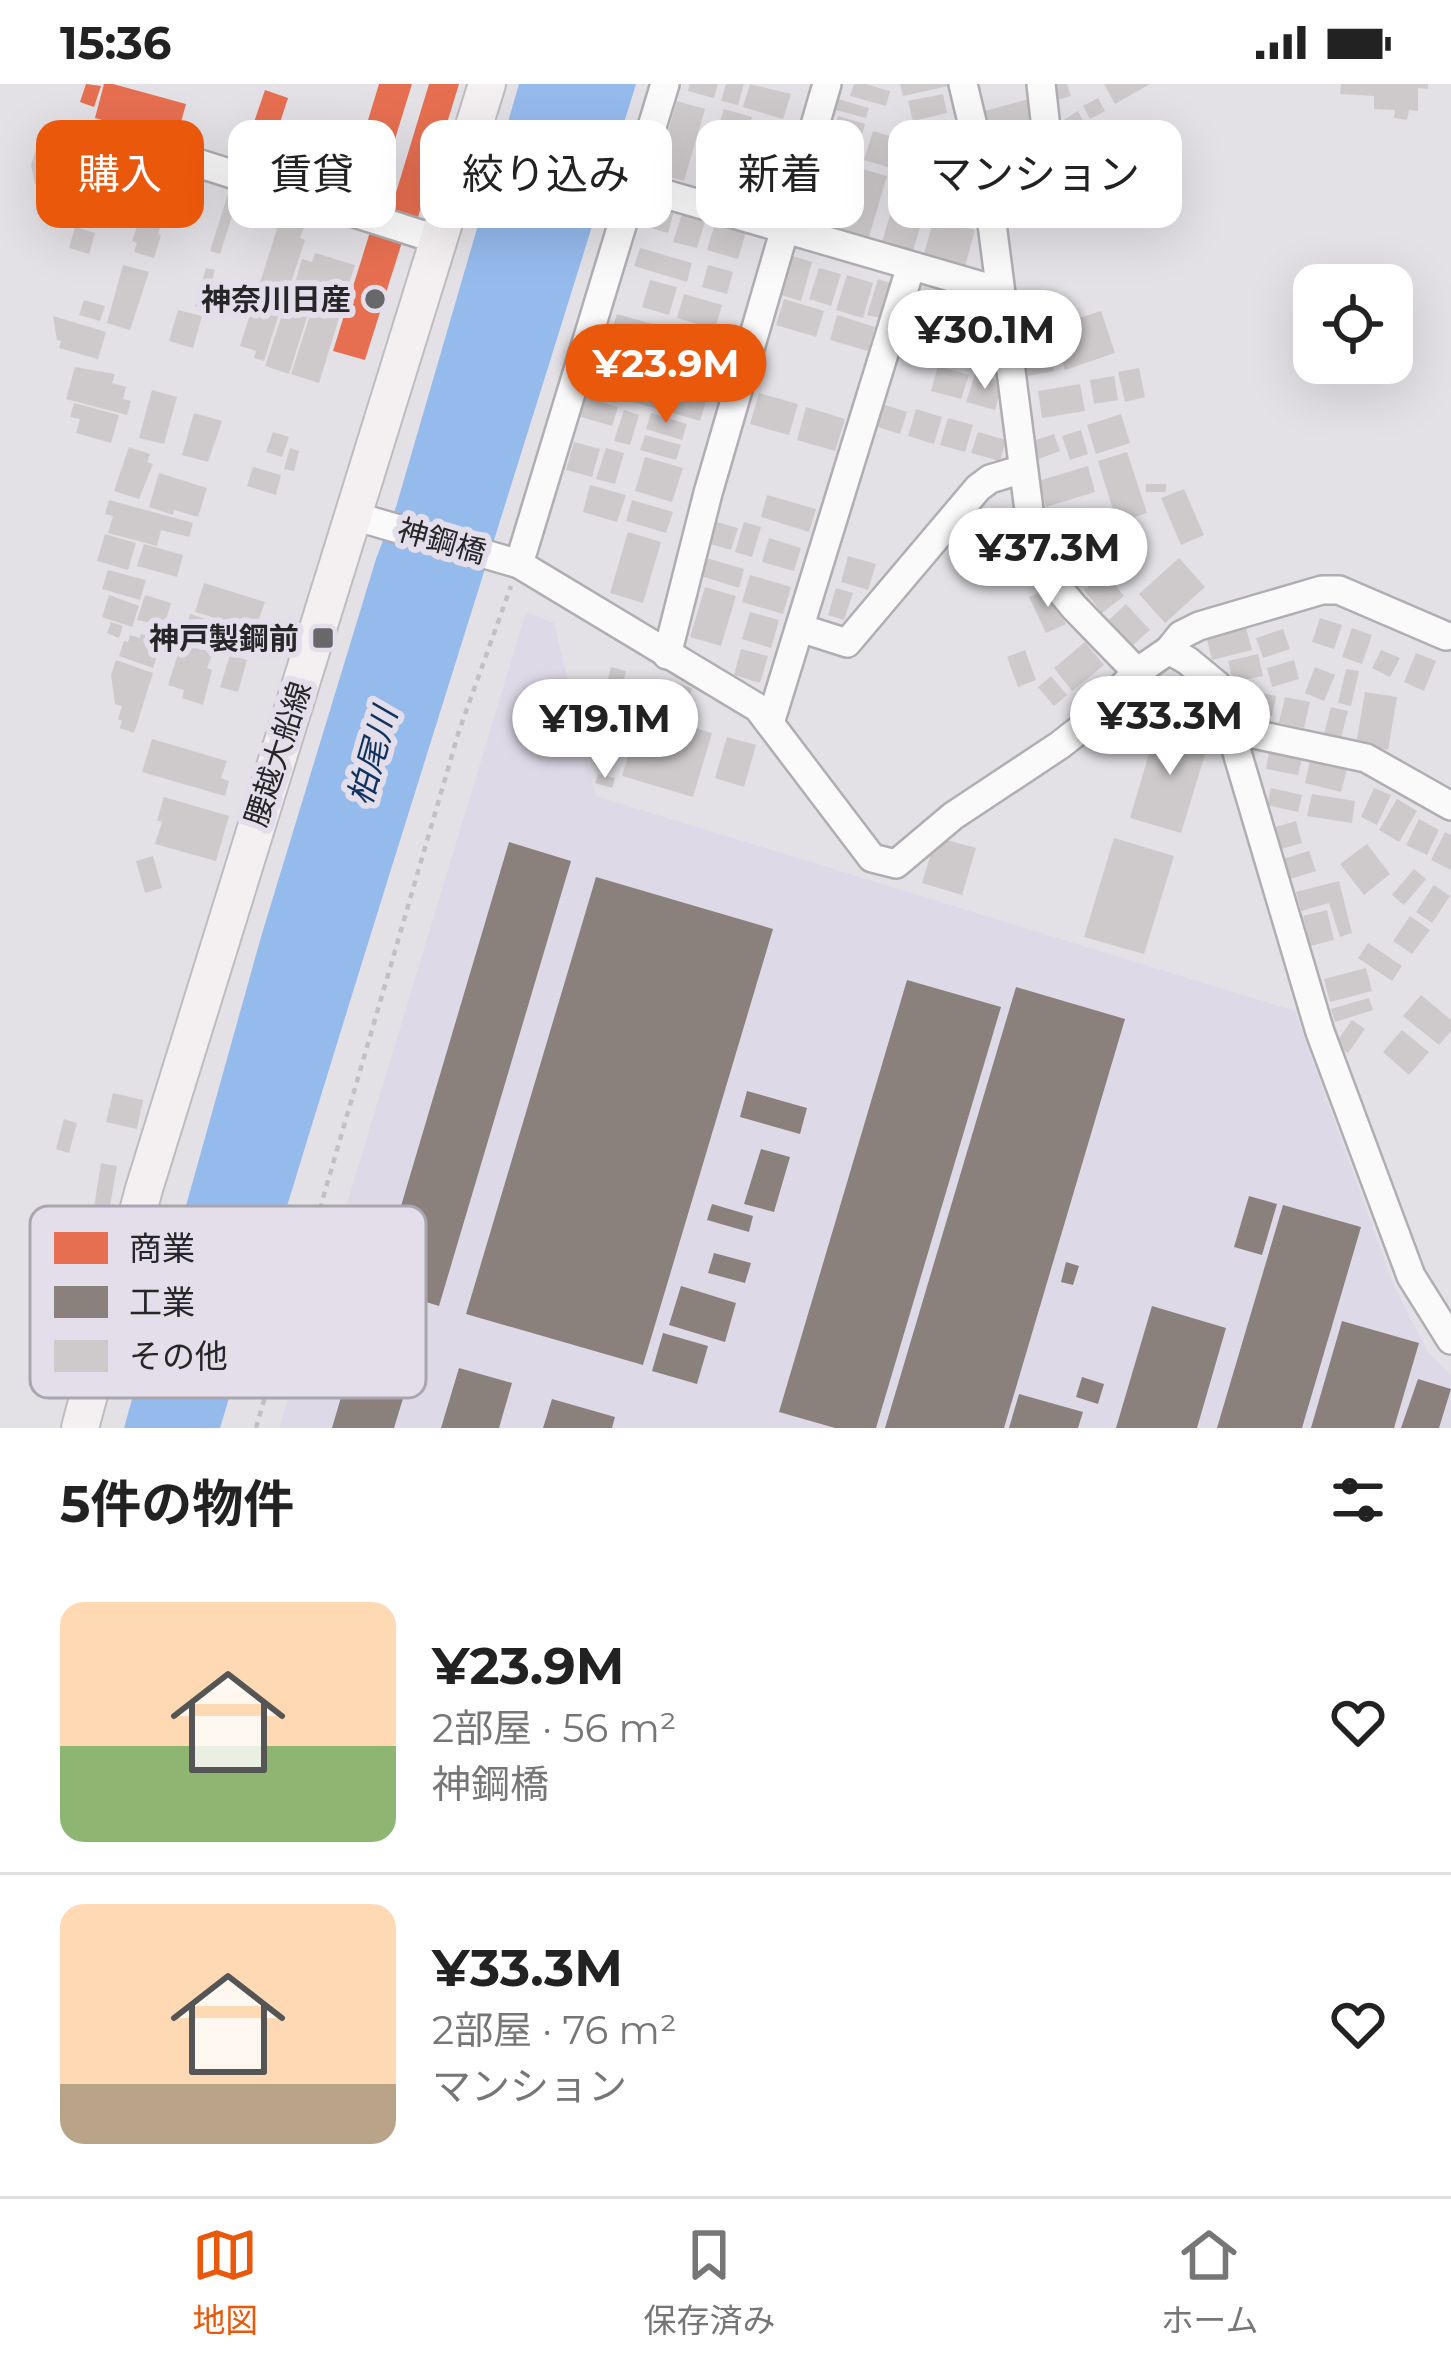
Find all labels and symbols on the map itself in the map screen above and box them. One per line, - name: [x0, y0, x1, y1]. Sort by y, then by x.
- place label: 神奈川日産: [201, 281, 351, 318]
- marker: 神奈川日産: [362, 286, 388, 312]
- pin: ¥30.1M: [887, 290, 1083, 392]
- pin: ¥23.9M: [568, 324, 764, 426]
- pin: ¥37.3M: [950, 508, 1146, 610]
- street label: 神鋼橋: [394, 511, 490, 571]
- place label: 神戸製鋼前: [149, 620, 299, 657]
- marker: 神戸製鋼前: [310, 625, 336, 651]
- pin: ¥33.3M: [1072, 676, 1268, 778]
- street label: 腰越大船線: [237, 677, 319, 831]
- pin: ¥19.1M: [507, 679, 703, 781]
- water label: 柏尾川: [339, 700, 406, 809]
- legend: [30, 1206, 426, 1398]
- text: 商業: [129, 1228, 195, 1268]
- text: 工業: [129, 1282, 195, 1322]
- text: その他: [129, 1336, 228, 1376]

